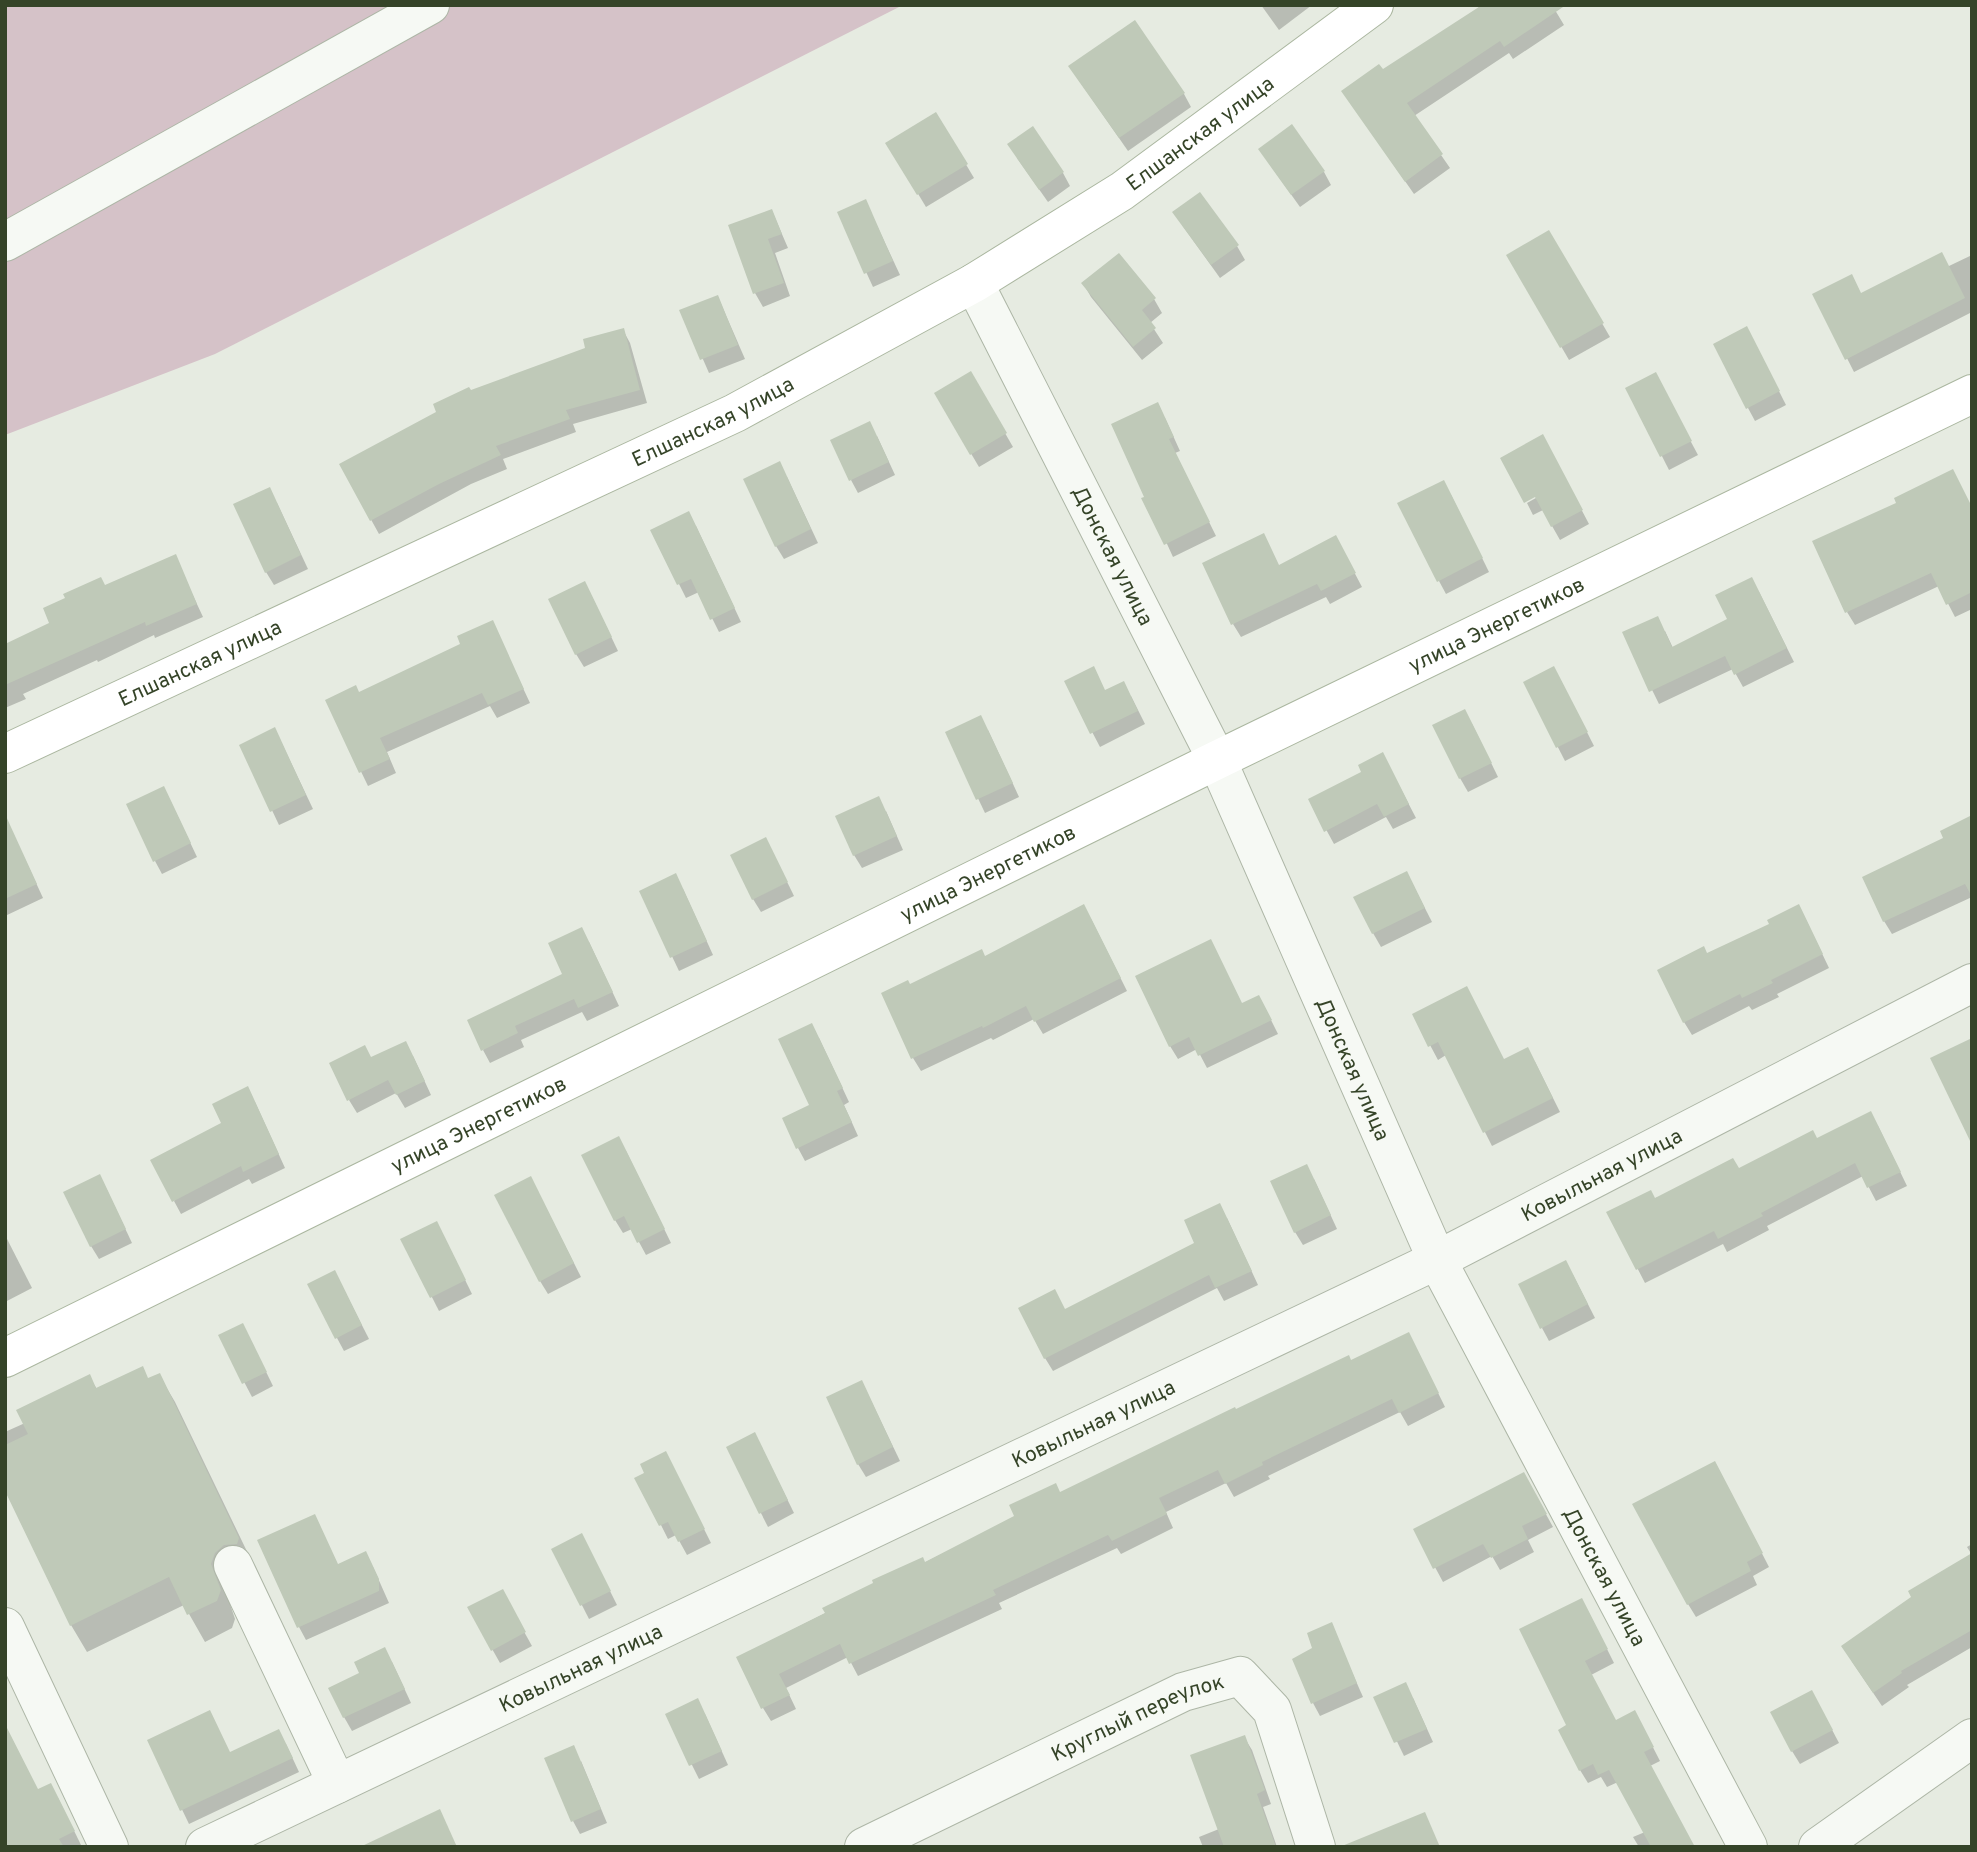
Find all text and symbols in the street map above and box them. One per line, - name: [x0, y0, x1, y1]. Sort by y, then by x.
- street label: Елшанская улица: [1122, 71, 1280, 198]
- street label: Елшанская улица: [628, 371, 799, 474]
- street label: Донская улица: [1065, 482, 1158, 631]
- street label: улица Энергетиков: [1404, 572, 1590, 680]
- street label: Елшанская улица: [114, 615, 286, 714]
- street label: улица Энергетиков: [896, 820, 1081, 929]
- street label: Донская улица: [1308, 994, 1395, 1145]
- street label: улица Энергетиков: [387, 1071, 572, 1180]
- street label: Ковыльная улица: [1517, 1123, 1688, 1229]
- street label: Ковыльная улица: [1008, 1375, 1180, 1476]
- street label: Донская улица: [1556, 1503, 1651, 1651]
- street label: Ковыльная улица: [495, 1619, 667, 1720]
- street label: Круглый переулок: [1047, 1669, 1227, 1769]

